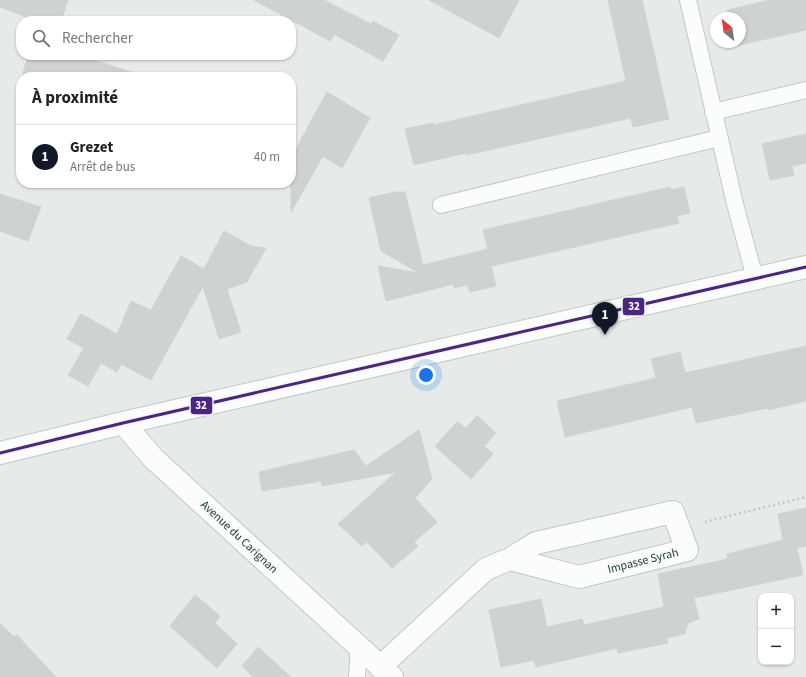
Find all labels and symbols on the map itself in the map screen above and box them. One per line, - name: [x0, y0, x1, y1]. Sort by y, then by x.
- north arrow: [710, 12, 746, 48]
- line badge: 32: [622, 297, 645, 316]
- text: 32: [628, 299, 640, 314]
- pin: 1: [592, 302, 618, 335]
- your location: [416, 365, 436, 385]
- line badge: 32: [190, 396, 213, 415]
- text: 32: [195, 398, 207, 413]
- street label: Avenue du Carignan: [197, 497, 281, 577]
- street label: Impasse Syrah: [606, 544, 680, 578]

